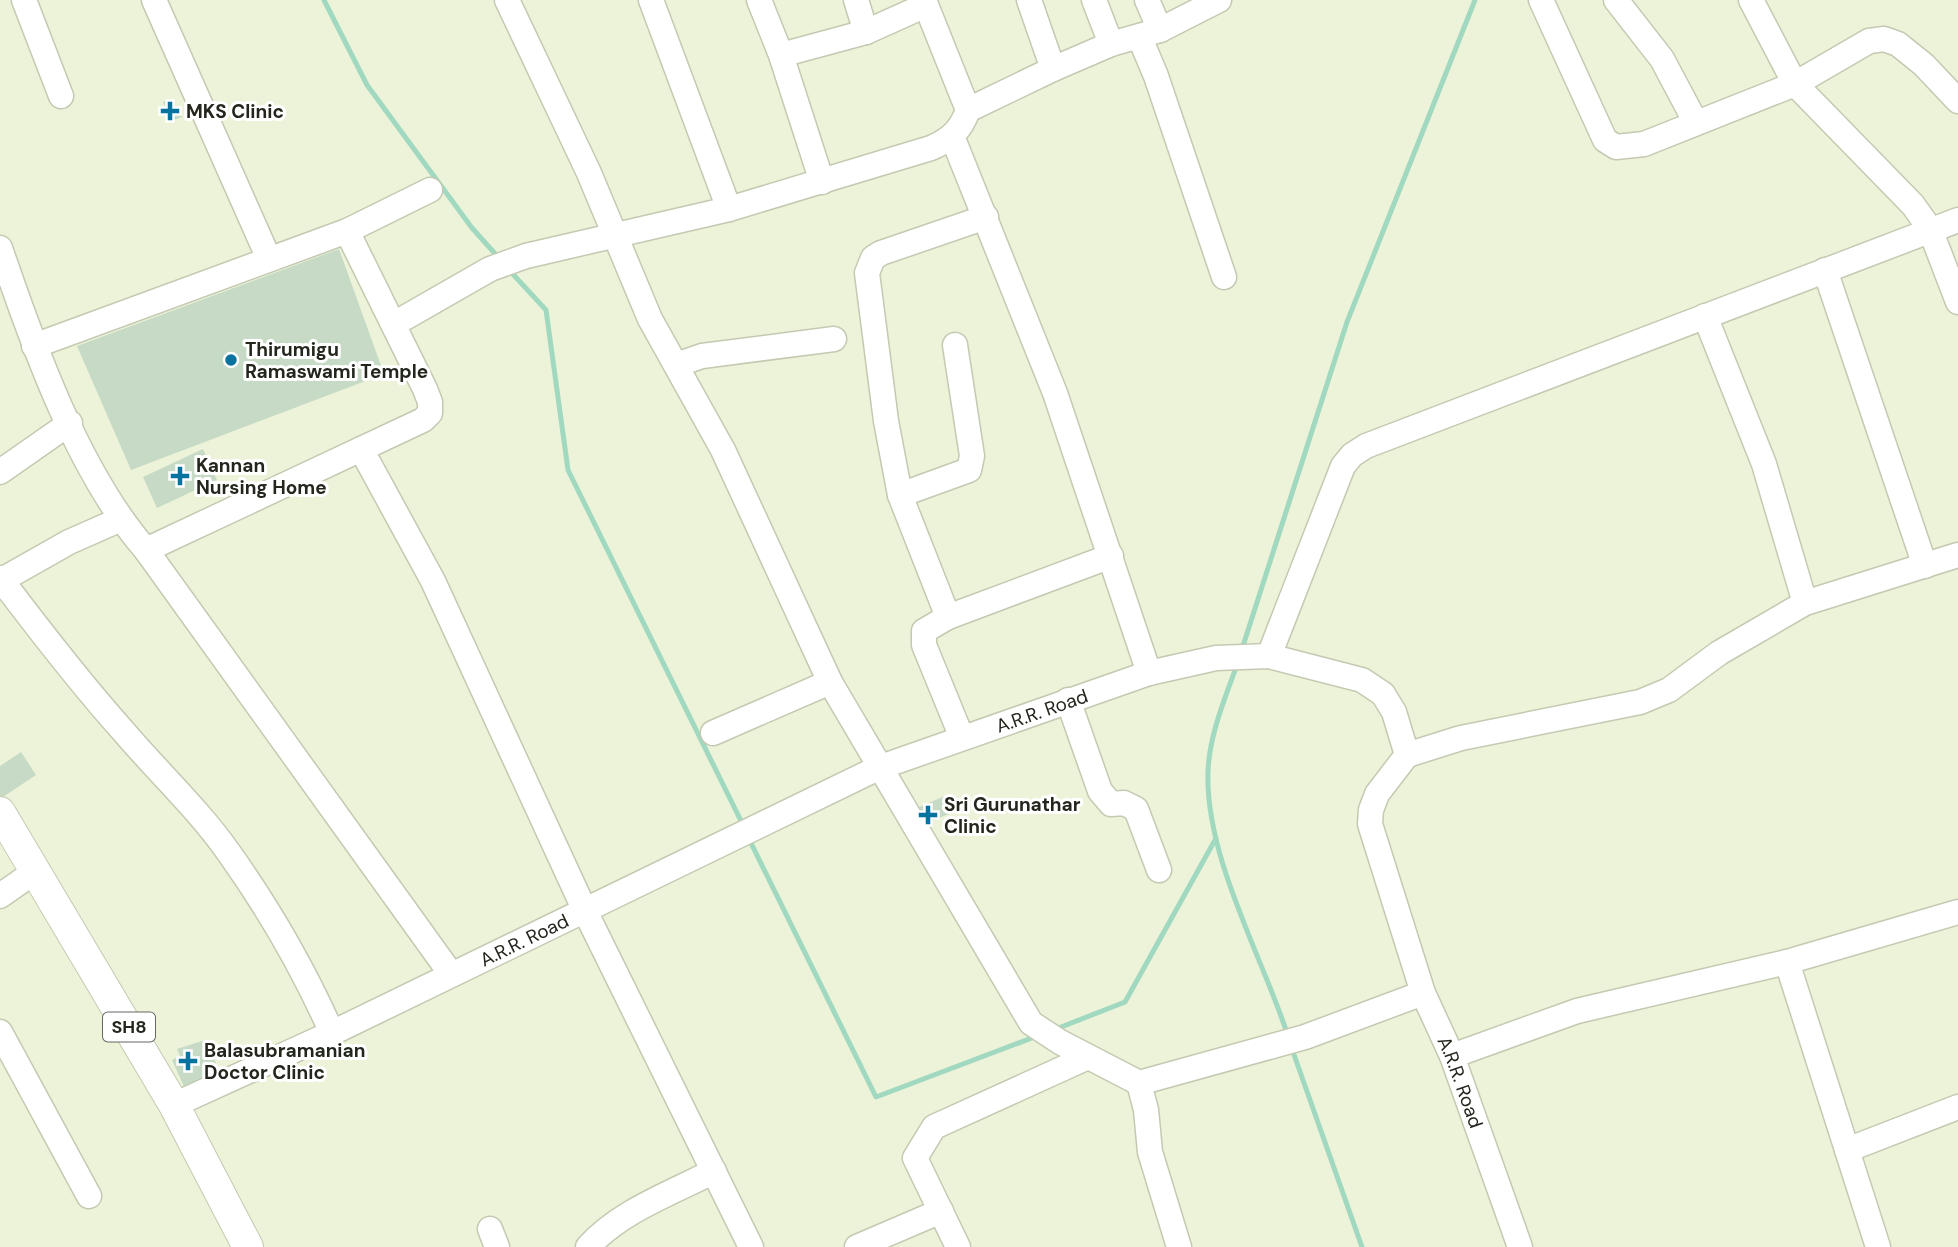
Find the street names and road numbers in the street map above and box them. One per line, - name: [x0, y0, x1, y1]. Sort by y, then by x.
- street label: A.R.R. Road: [992, 683, 1091, 739]
- street label: A.R.R. Road: [476, 908, 573, 972]
- road number: SH8: [103, 1012, 155, 1042]
- street label: A.R.R. Road: [1432, 1032, 1489, 1131]

